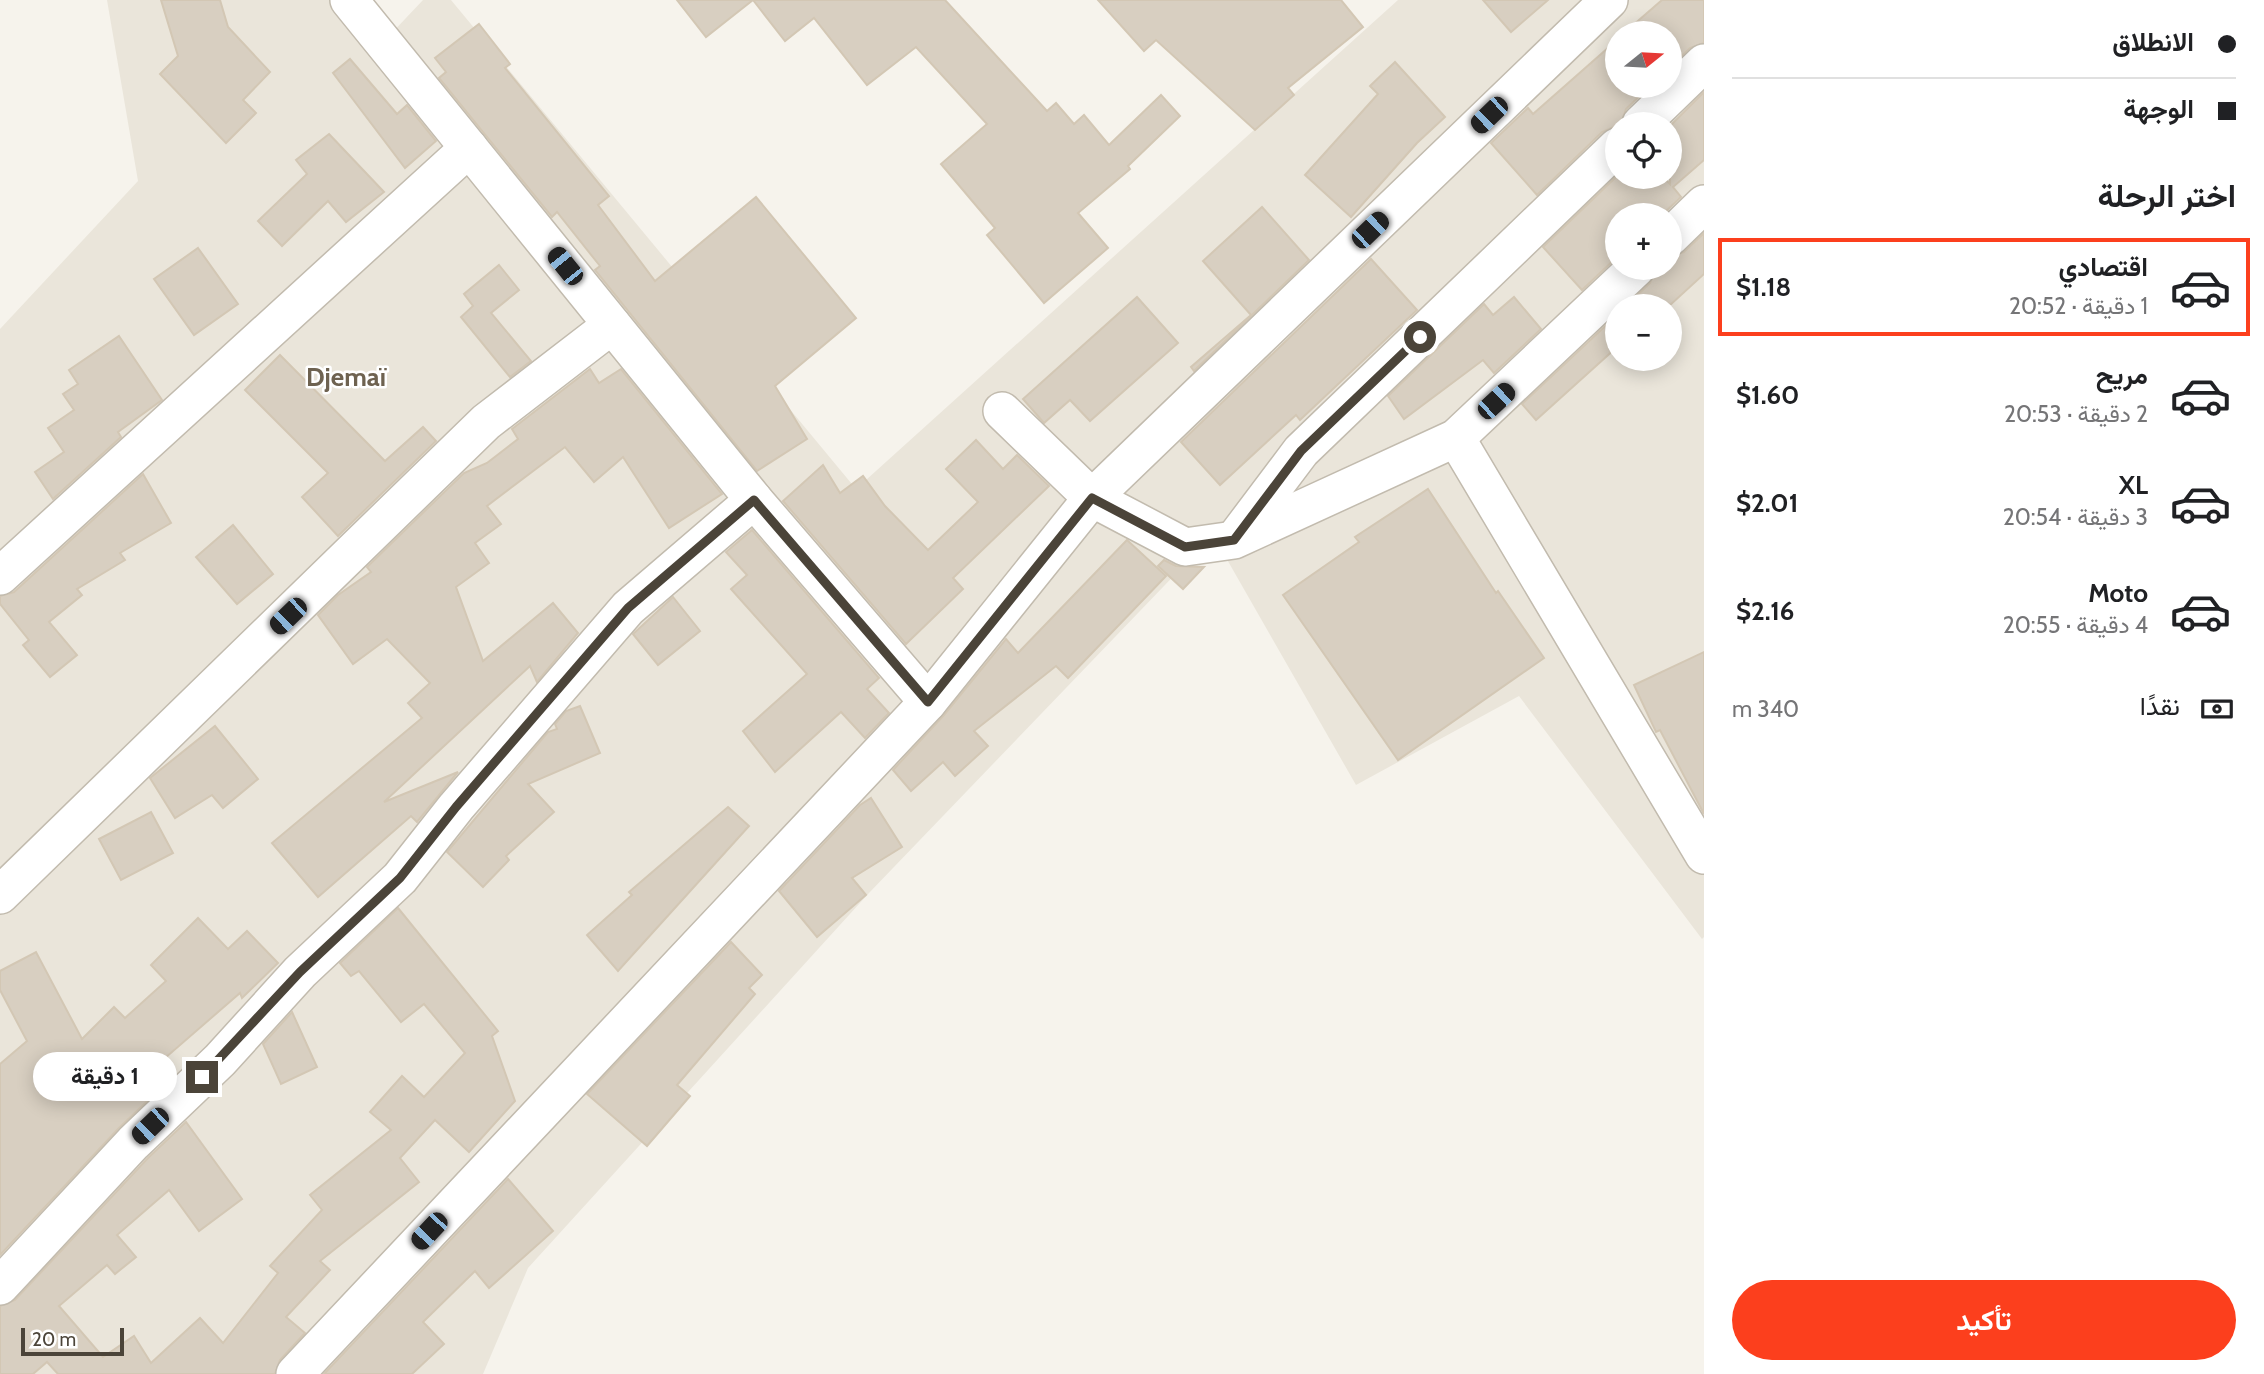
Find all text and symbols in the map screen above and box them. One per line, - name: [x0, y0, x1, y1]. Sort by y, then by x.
- north arrow: [1605, 21, 1682, 98]
- map controls: [1605, 21, 1682, 371]
- text: الانطلاق: [2112, 26, 2194, 58]
- car: [1467, 93, 1512, 137]
- text: الوجهة: [2123, 93, 2194, 125]
- button: locate: [1605, 112, 1682, 189]
- text: اختر الرحلة: [2098, 176, 2236, 215]
- button: +: [1605, 203, 1682, 280]
- car: [1348, 208, 1393, 252]
- car: [544, 243, 587, 289]
- text: اقتصادي: [2059, 251, 2148, 283]
- icon: car: [2169, 256, 2232, 319]
- text: $1.18: [1736, 271, 1791, 303]
- text: 1 دقيقة · 20:52: [2009, 292, 2148, 320]
- button: −: [1605, 294, 1682, 371]
- route start: [1404, 321, 1436, 353]
- text: مريح: [2096, 359, 2148, 391]
- district label: Djemaï: [306, 361, 387, 393]
- icon: car: [2169, 364, 2232, 427]
- car: [1474, 379, 1519, 423]
- text: $1.60: [1736, 379, 1799, 411]
- text: 2 دقيقة · 20:53: [2004, 400, 2148, 428]
- text: XL: [2119, 469, 2148, 501]
- icon: car: [2169, 472, 2232, 535]
- text: $2.01: [1736, 487, 1798, 519]
- text: 3 دقيقة · 20:54: [2003, 503, 2148, 531]
- text: Moto: [2088, 577, 2148, 609]
- icon: car: [2169, 580, 2232, 643]
- car: [266, 594, 311, 638]
- text: $2.16: [1736, 595, 1794, 627]
- text: 4 دقيقة · 20:55: [2003, 611, 2148, 639]
- text: نقدًا: [2140, 690, 2180, 722]
- icon: cash: [2198, 690, 2236, 728]
- text: 340 m: [1732, 695, 1799, 723]
- callout: 1 دقيقة: [34, 1052, 178, 1102]
- route end: [186, 1061, 218, 1093]
- text: 1 دقيقة: [71, 1062, 139, 1090]
- car: [128, 1104, 173, 1148]
- car: [407, 1208, 452, 1254]
- button: تأكيد: [1732, 1280, 2236, 1360]
- scale bar: [21, 1325, 124, 1357]
- text: 20 m: [32, 1328, 76, 1351]

